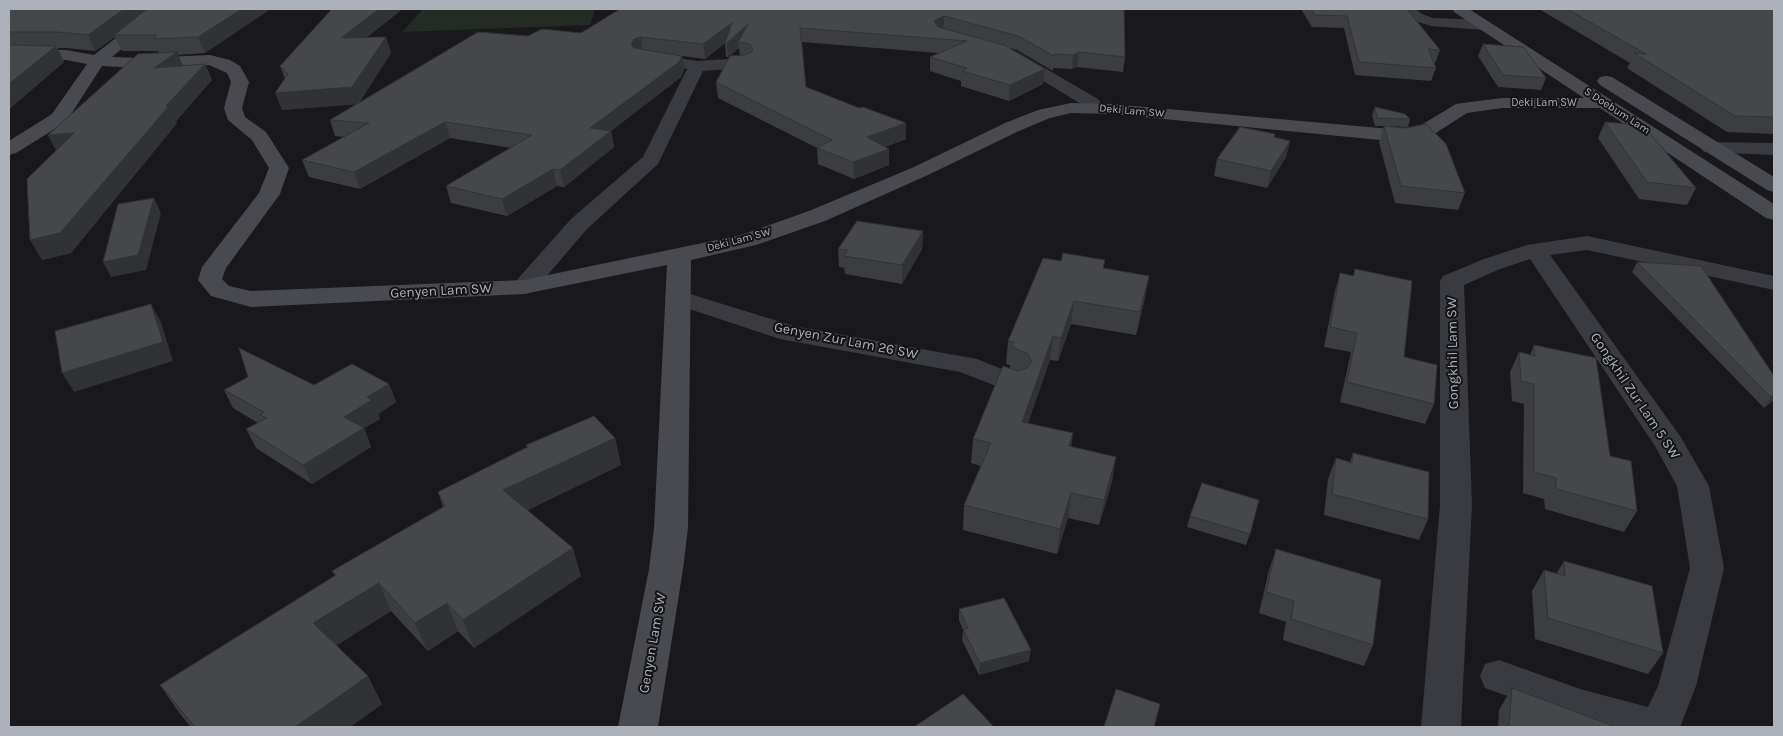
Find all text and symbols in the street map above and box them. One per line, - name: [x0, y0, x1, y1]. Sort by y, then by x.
- street label: S Doebum Lam: [1582, 85, 1652, 137]
- street label: Deki Lam SW: [1511, 96, 1577, 110]
- street label: Deki Lam SW: [1099, 102, 1165, 120]
- street label: Deki Lam SW: [706, 225, 772, 255]
- street label: Genyen Lam SW: [390, 280, 492, 302]
- street label: Gongkhil Lam SW: [1444, 297, 1462, 409]
- street label: Genyen Zur Lam 26 SW: [773, 319, 919, 363]
- street label: Gongkhil Zur Lam 5 SW: [1586, 330, 1684, 462]
- street label: Genyen Lam SW: [636, 591, 670, 695]

